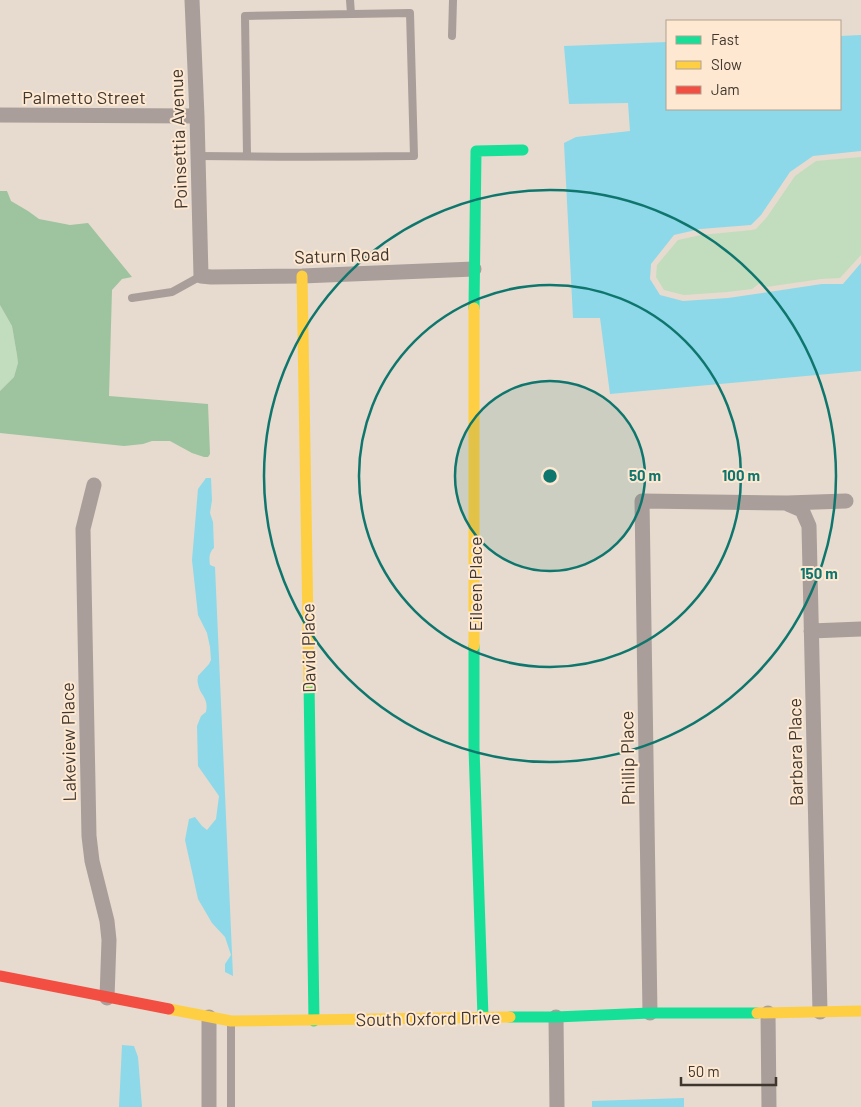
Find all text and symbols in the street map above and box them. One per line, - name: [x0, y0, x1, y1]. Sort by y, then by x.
- legend: [666, 20, 841, 110]
- text: Fast: [711, 30, 739, 48]
- text: Slow: [711, 55, 742, 73]
- street label: Poinsettia Avenue: [165, 69, 191, 209]
- text: Jam: [711, 80, 740, 98]
- street label: Palmetto Street: [22, 86, 146, 108]
- street label: Saturn Road: [294, 242, 390, 268]
- text: 50 m: [629, 466, 661, 484]
- text: 100 m: [722, 466, 760, 484]
- centre of rings: [541, 467, 559, 485]
- street label: Eileen Place: [464, 536, 486, 632]
- text: 150 m: [800, 564, 838, 582]
- street label: David Place: [296, 603, 320, 693]
- street label: Lakeview Place: [56, 682, 80, 802]
- street label: Barbara Place: [783, 698, 807, 806]
- street label: Phillip Place: [615, 711, 639, 805]
- street label: South Oxford Drive: [355, 1006, 501, 1030]
- scale bar: [681, 1054, 776, 1086]
- text: 50 m: [688, 1062, 720, 1080]

